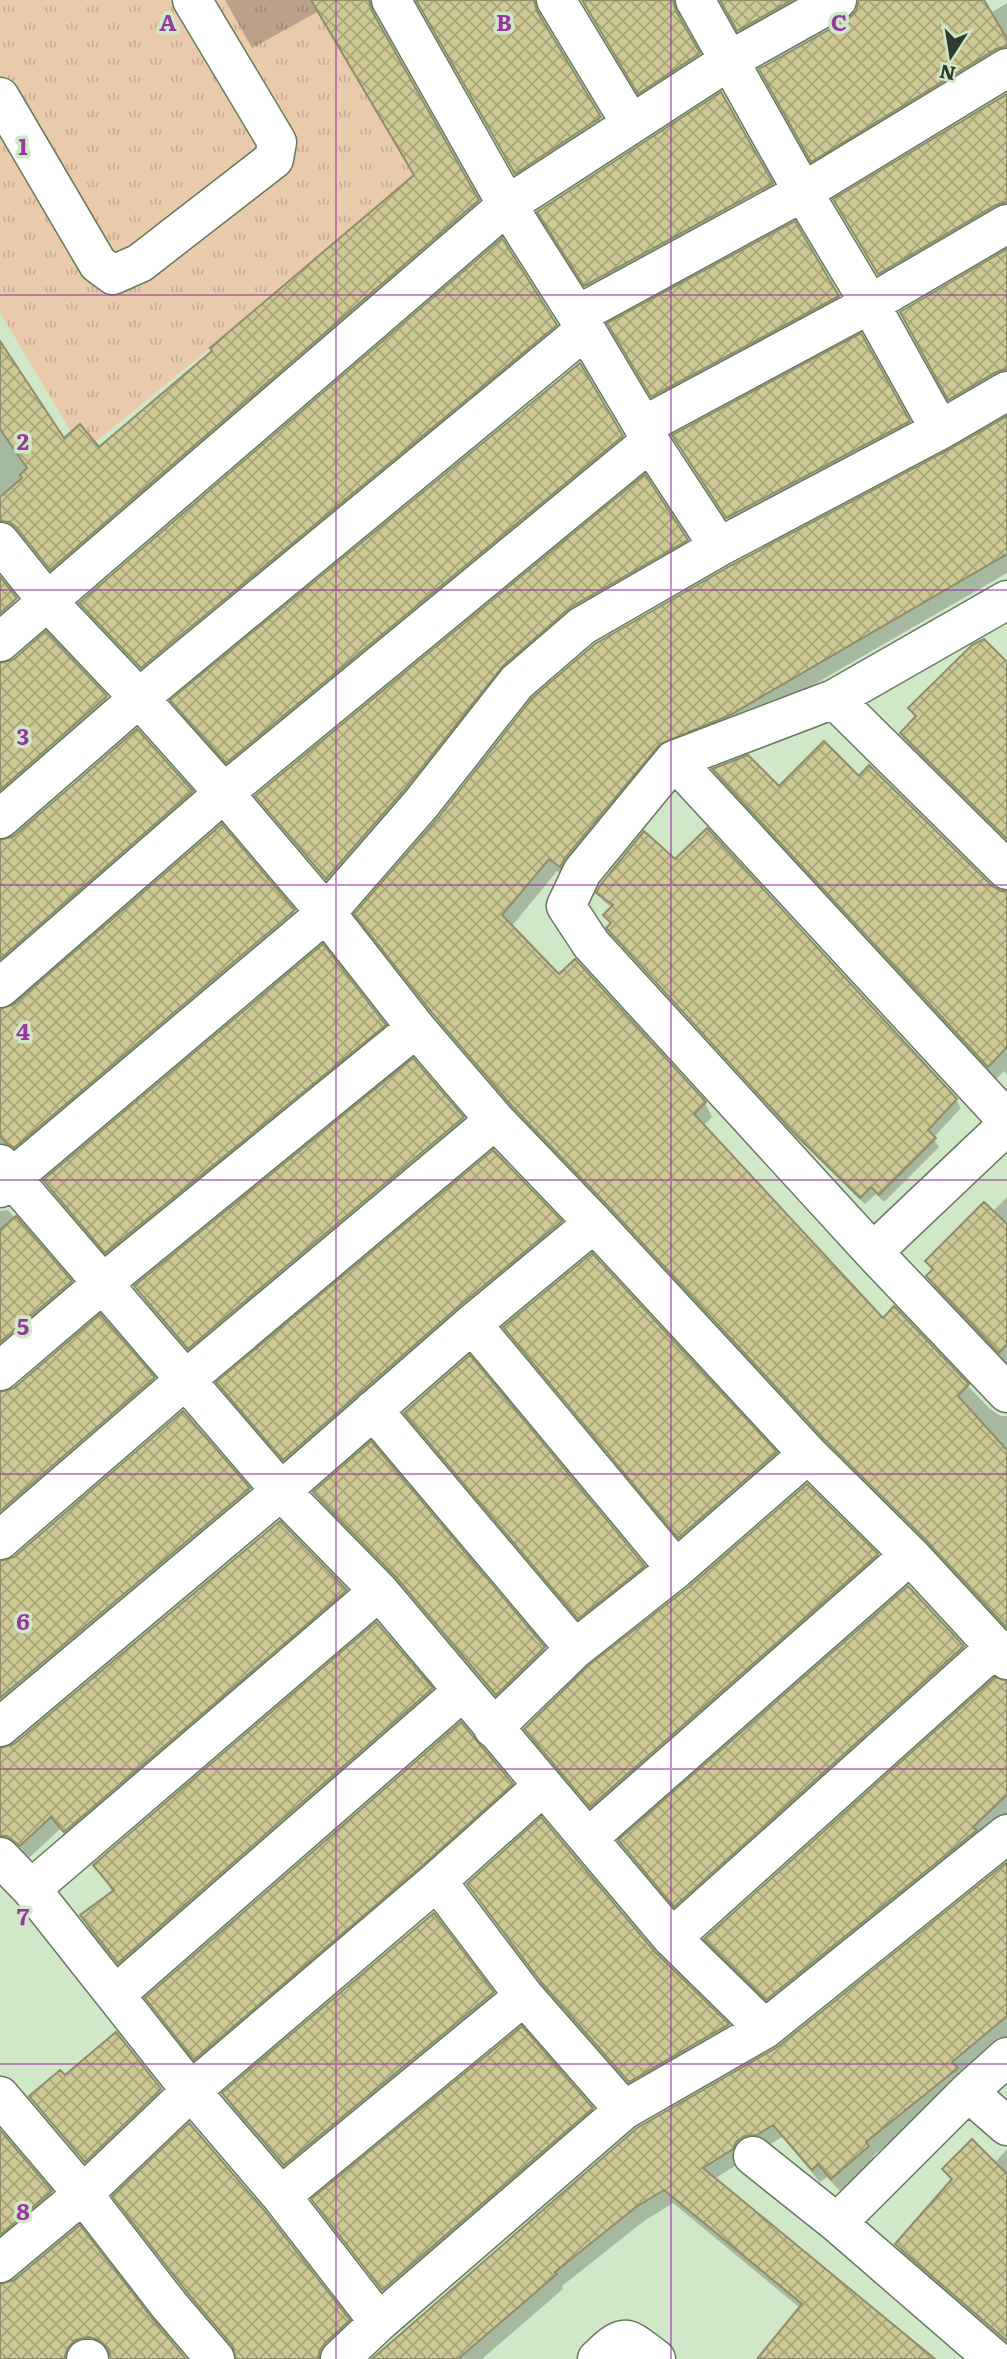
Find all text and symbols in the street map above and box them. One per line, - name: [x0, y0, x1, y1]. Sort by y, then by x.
- text: A: [159, 4, 177, 38]
- text: B: [496, 4, 512, 38]
- text: C: [831, 4, 847, 38]
- north arrow: [916, 21, 986, 91]
- text: N: [936, 58, 958, 89]
- text: 1: [18, 128, 28, 162]
- text: 2: [17, 423, 29, 457]
- text: 3: [17, 718, 29, 752]
- text: 4: [16, 1013, 30, 1047]
- text: 5: [17, 1308, 29, 1342]
- text: 6: [16, 1603, 30, 1637]
- text: 7: [17, 1898, 30, 1932]
- text: 8: [16, 2193, 30, 2227]

